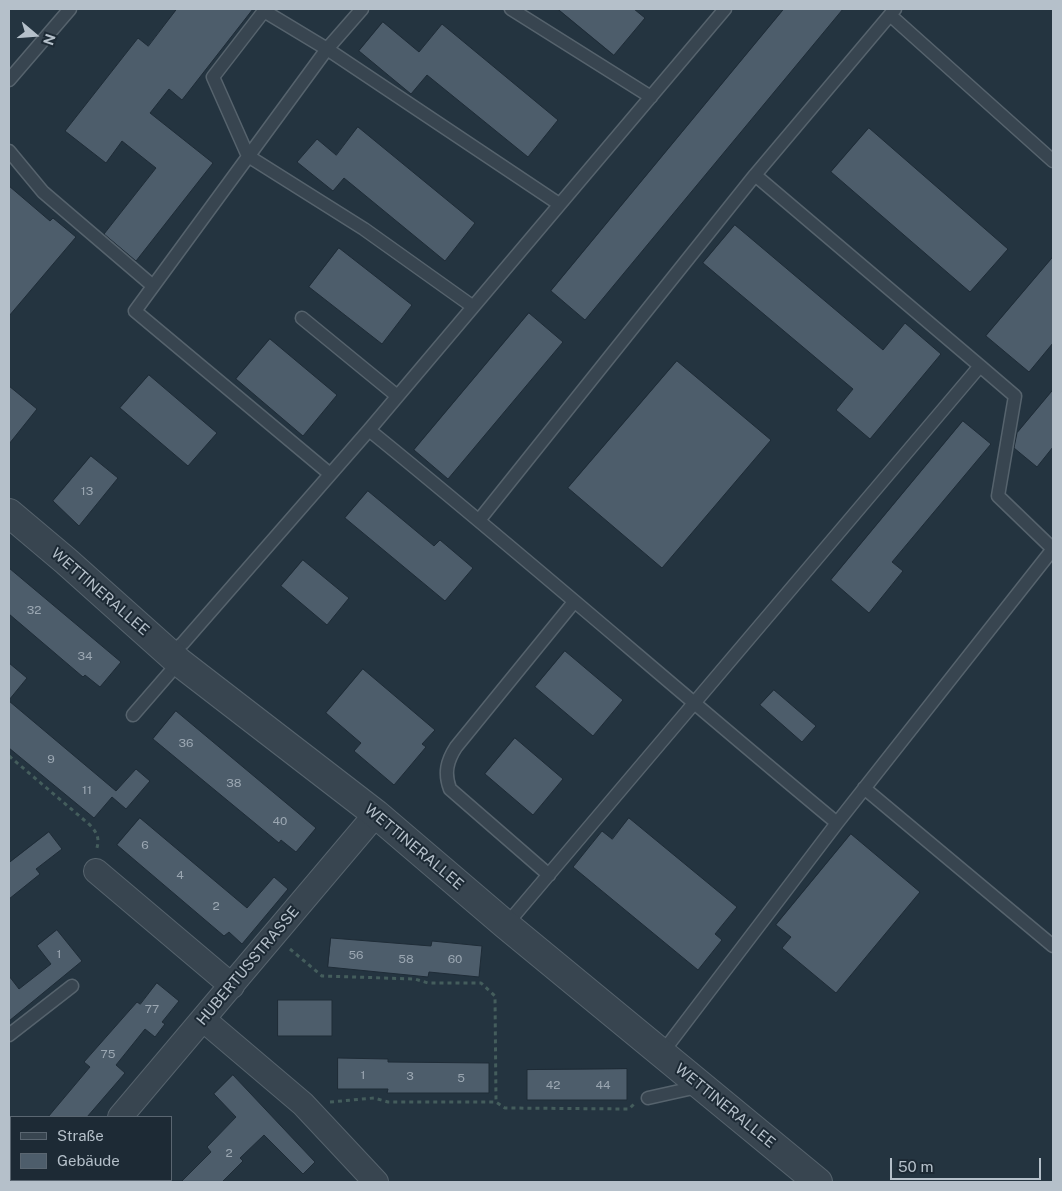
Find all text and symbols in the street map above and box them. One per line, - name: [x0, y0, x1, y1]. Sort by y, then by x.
- north arrow: [10, 10, 60, 60]
- text: N: [40, 32, 59, 47]
- house number: 13: [81, 484, 93, 498]
- street label: WETTINERALLEE: [47, 545, 153, 639]
- house number: 32: [27, 603, 41, 617]
- house number: 34: [77, 649, 93, 663]
- house number: 36: [179, 736, 193, 750]
- house number: 9: [47, 752, 55, 766]
- house number: 38: [226, 776, 242, 790]
- house number: 11: [82, 783, 92, 797]
- street label: WETTINERALLEE: [361, 800, 467, 894]
- house number: 40: [273, 814, 287, 828]
- house number: 6: [141, 838, 149, 852]
- house number: 4: [176, 868, 184, 882]
- house number: 2: [212, 899, 220, 913]
- street label: HUBERTUSSTRASSE: [193, 903, 303, 1029]
- house number: 1: [57, 947, 61, 961]
- house number: 56: [348, 948, 364, 962]
- house number: 58: [398, 952, 414, 966]
- house number: 60: [448, 952, 462, 966]
- house number: 77: [145, 1002, 159, 1016]
- house number: 75: [101, 1047, 115, 1061]
- street label: WETTINERALLEE: [671, 1060, 779, 1152]
- house number: 1: [361, 1068, 365, 1082]
- house number: 3: [406, 1069, 414, 1083]
- house number: 5: [457, 1071, 465, 1085]
- house number: 42: [546, 1078, 560, 1092]
- house number: 44: [595, 1078, 611, 1092]
- legend: [10, 1116, 172, 1181]
- text: Straße: [57, 1127, 104, 1144]
- house number: 2: [225, 1146, 233, 1160]
- scale bar: [892, 1148, 1043, 1180]
- text: Gebäude: [57, 1152, 120, 1169]
- text: 50 m: [898, 1158, 933, 1175]

